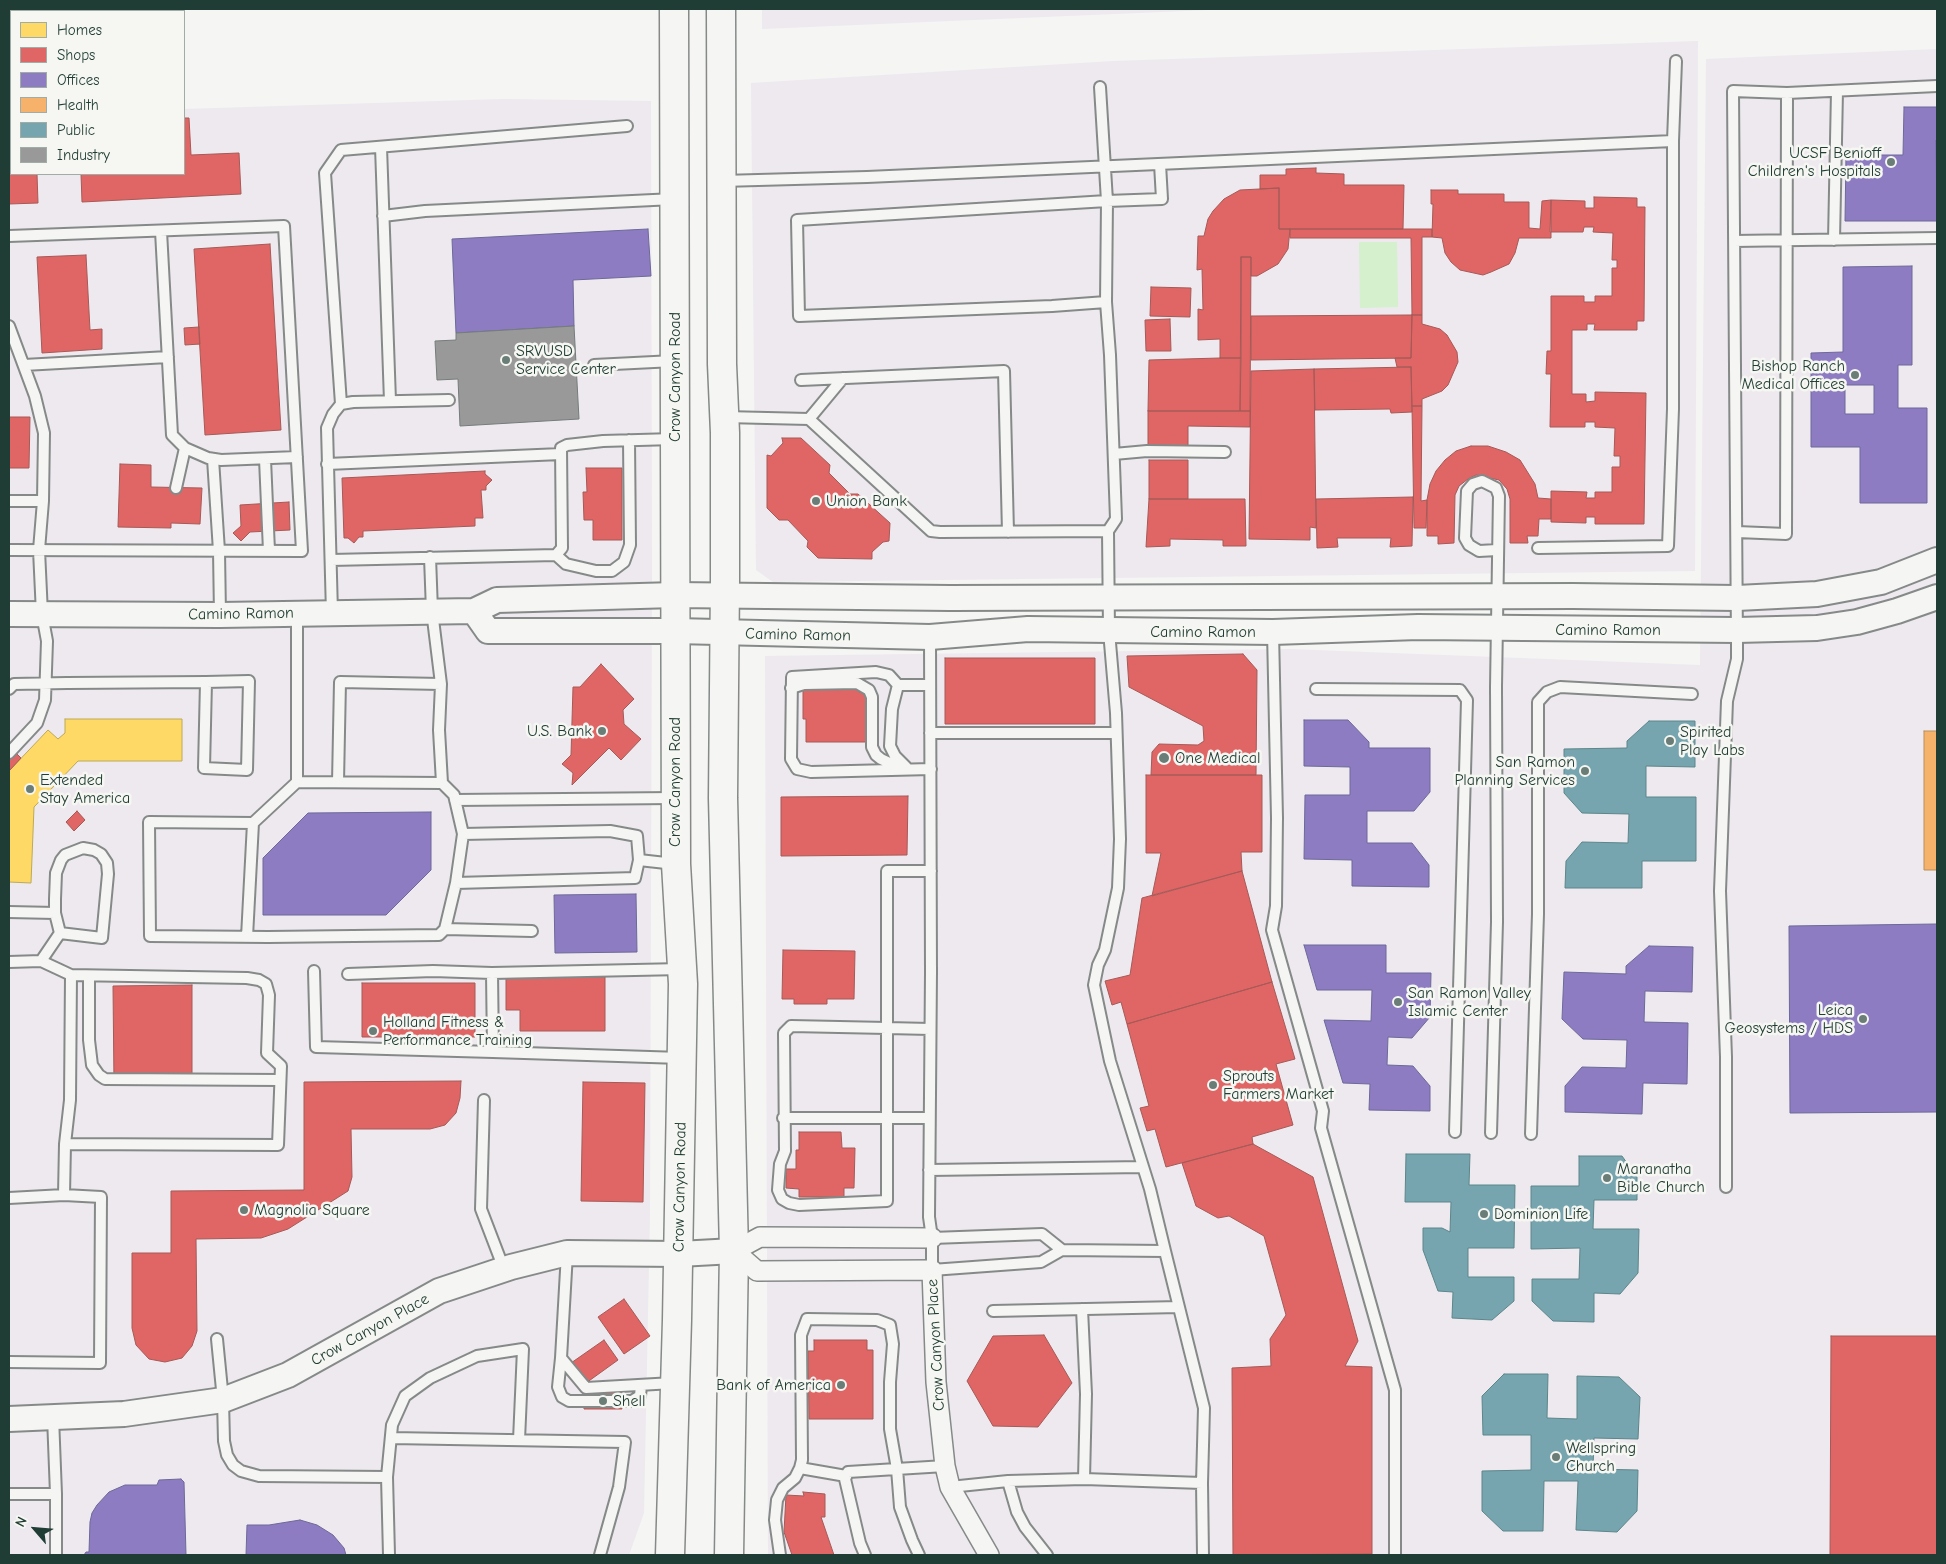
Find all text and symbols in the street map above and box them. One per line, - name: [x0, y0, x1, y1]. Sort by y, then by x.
- legend: [10, 10, 185, 175]
- text: Homes: [57, 21, 102, 39]
- text: Shops: [57, 46, 95, 64]
- text: Offices: [57, 71, 99, 89]
- text: Health: [57, 96, 99, 114]
- text: Public: [57, 121, 95, 139]
- place label: UCSF Benioff Children's Hospitals: [1748, 143, 1881, 181]
- text: Industry: [57, 146, 110, 164]
- marker: UCSF Benioff Children's Hospitals: [1885, 156, 1897, 168]
- street label: Crow Canyon Road: [665, 312, 685, 442]
- place label: SRVUSD Service Center: [516, 341, 616, 379]
- marker: SRVUSD Service Center: [500, 354, 512, 366]
- place label: Bishop Ranch Medical Offices: [1741, 356, 1845, 394]
- marker: Bishop Ranch Medical Offices: [1849, 369, 1861, 381]
- place label: Union Bank: [826, 491, 907, 511]
- marker: Union Bank: [810, 495, 822, 507]
- street label: Camino Ramon: [188, 603, 294, 625]
- street label: Camino Ramon: [1555, 620, 1661, 640]
- street label: Camino Ramon: [1150, 622, 1256, 642]
- street label: Camino Ramon: [745, 624, 851, 646]
- street label: Crow Canyon Road: [665, 717, 685, 847]
- place label: U.S. Bank: [527, 721, 592, 741]
- place label: Spirited Play Labs: [1680, 722, 1744, 760]
- marker: U.S. Bank: [596, 725, 608, 737]
- marker: Spirited Play Labs: [1664, 735, 1676, 747]
- place label: One Medical: [1175, 748, 1261, 768]
- marker: One Medical: [1157, 751, 1171, 765]
- place label: San Ramon Planning Services: [1454, 752, 1575, 790]
- marker: San Ramon Planning Services: [1579, 765, 1591, 777]
- place label: Extended Stay America: [40, 770, 130, 808]
- marker: Extended Stay America: [24, 783, 36, 795]
- place label: San Ramon Valley Islamic Center: [1408, 983, 1531, 1021]
- marker: San Ramon Valley Islamic Center: [1392, 996, 1404, 1008]
- place label: Leica Geosystems / HDS: [1725, 1000, 1853, 1038]
- place label: Holland Fitness & Performance Training: [383, 1012, 532, 1050]
- marker: Leica Geosystems / HDS: [1857, 1013, 1869, 1025]
- marker: Holland Fitness & Performance Training: [367, 1025, 379, 1037]
- place label: Sprouts Farmers Market: [1223, 1066, 1334, 1104]
- marker: Sprouts Farmers Market: [1207, 1079, 1219, 1091]
- street label: Crow Canyon Road: [669, 1122, 691, 1252]
- place label: Maranatha Bible Church: [1617, 1159, 1705, 1197]
- marker: Maranatha Bible Church: [1601, 1172, 1613, 1184]
- place label: Magnolia Square: [254, 1200, 370, 1220]
- marker: Magnolia Square: [238, 1204, 250, 1216]
- place label: Dominion Life: [1494, 1204, 1588, 1224]
- marker: Dominion Life: [1478, 1208, 1490, 1220]
- street label: Crow Canyon Place: [923, 1279, 949, 1411]
- street label: Crow Canyon Place: [308, 1290, 432, 1370]
- place label: Bank of America: [716, 1375, 831, 1395]
- marker: Bank of America: [835, 1379, 847, 1391]
- place label: Shell: [613, 1391, 645, 1411]
- marker: Shell: [597, 1395, 609, 1407]
- place label: Wellspring Church: [1566, 1438, 1636, 1476]
- marker: Wellspring Church: [1550, 1451, 1562, 1463]
- north arrow: [10, 1504, 60, 1554]
- text: N: [12, 1514, 31, 1530]

